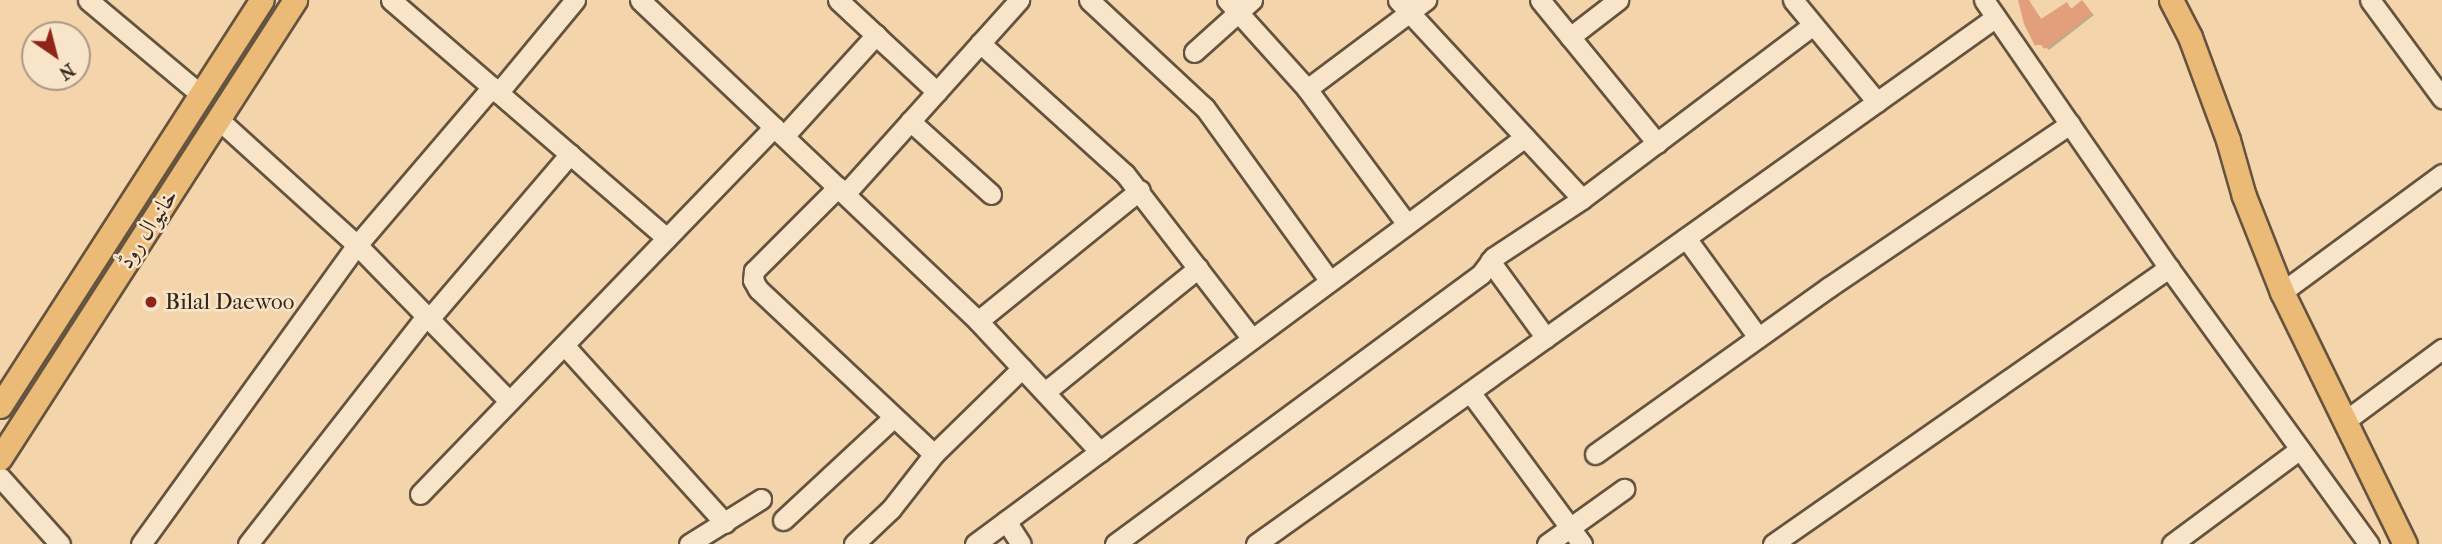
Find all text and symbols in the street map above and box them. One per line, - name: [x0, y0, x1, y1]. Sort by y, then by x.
- north arrow: [21, 21, 91, 91]
- text: N: [55, 58, 79, 85]
- street label: خانیوال روڈ: [112, 184, 184, 274]
- place label: Bilal Daewoo: [165, 288, 294, 316]
- marker: Bilal Daewoo: [143, 294, 159, 310]

